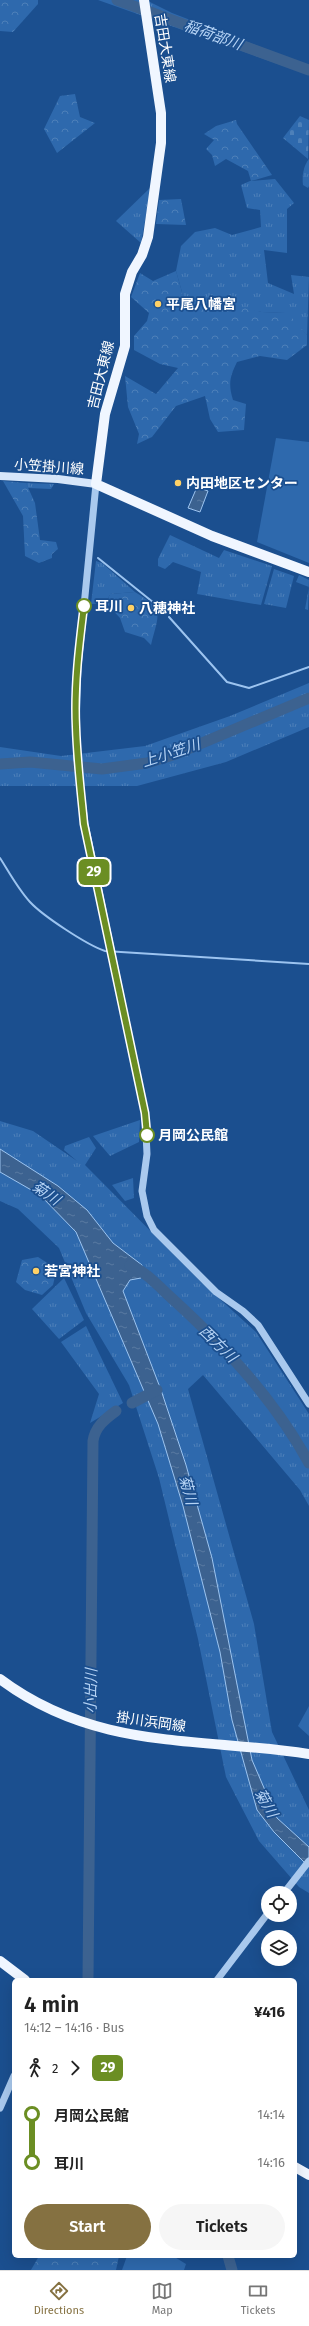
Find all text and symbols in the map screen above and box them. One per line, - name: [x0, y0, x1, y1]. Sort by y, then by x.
- street label: 吉田大東線: [151, 12, 179, 84]
- water label: 稲荷部川: [182, 16, 246, 54]
- place label: 平尾八幡宮: [166, 296, 236, 313]
- marker: 平尾八幡宮: [153, 299, 163, 309]
- street label: 吉田大東線: [84, 339, 118, 411]
- street label: 小笠掛川線: [13, 456, 85, 478]
- place label: 内田地区センター: [186, 475, 298, 492]
- marker: 内田地区センター: [173, 478, 183, 488]
- marker: 耳川: [76, 598, 92, 614]
- place label: 耳川: [95, 598, 123, 615]
- place label: 八穂神社: [139, 600, 195, 617]
- marker: 八穂神社: [126, 603, 136, 613]
- water label: 上小笠川: [140, 735, 204, 771]
- line badge: 29: [76, 859, 112, 885]
- text: 29: [87, 863, 101, 880]
- marker: 月岡公民館: [139, 1127, 155, 1143]
- place label: 月岡公民館: [158, 1127, 228, 1144]
- water label: 菊川: [29, 1177, 65, 1210]
- place label: 若宮神社: [44, 1263, 100, 1280]
- marker: 若宮神社: [31, 1266, 41, 1276]
- water label: 西方川: [196, 1322, 242, 1367]
- water label: 菊川: [175, 1473, 201, 1509]
- water label: 小出川: [82, 1666, 100, 1714]
- street label: 掛川浜岡線: [115, 1709, 187, 1735]
- water label: 菊川: [251, 1786, 282, 1822]
- map controls: [261, 1886, 297, 1966]
- button: locate: [261, 1886, 297, 1922]
- button: layers: [261, 1930, 297, 1966]
- text: 4 min: [24, 1991, 79, 2018]
- text: ¥416: [254, 2003, 285, 2021]
- text: 14:12 – 14:16 · Bus: [24, 2020, 124, 2035]
- icon: walk: [24, 2057, 46, 2079]
- icon: forward: [64, 2057, 86, 2079]
- text: 29: [100, 2059, 115, 2076]
- text: 2: [52, 2061, 58, 2076]
- text: 月岡公民館: [54, 2107, 129, 2125]
- text: 14:14: [257, 2107, 285, 2122]
- text: 耳川: [54, 2155, 84, 2173]
- text: 14:16: [257, 2155, 285, 2170]
- button: Start: [24, 2204, 151, 2250]
- button: Tickets: [159, 2204, 285, 2250]
- tab: Directions: [34, 2280, 84, 2317]
- tab: Map: [151, 2280, 173, 2317]
- tab: Tickets: [241, 2280, 275, 2317]

